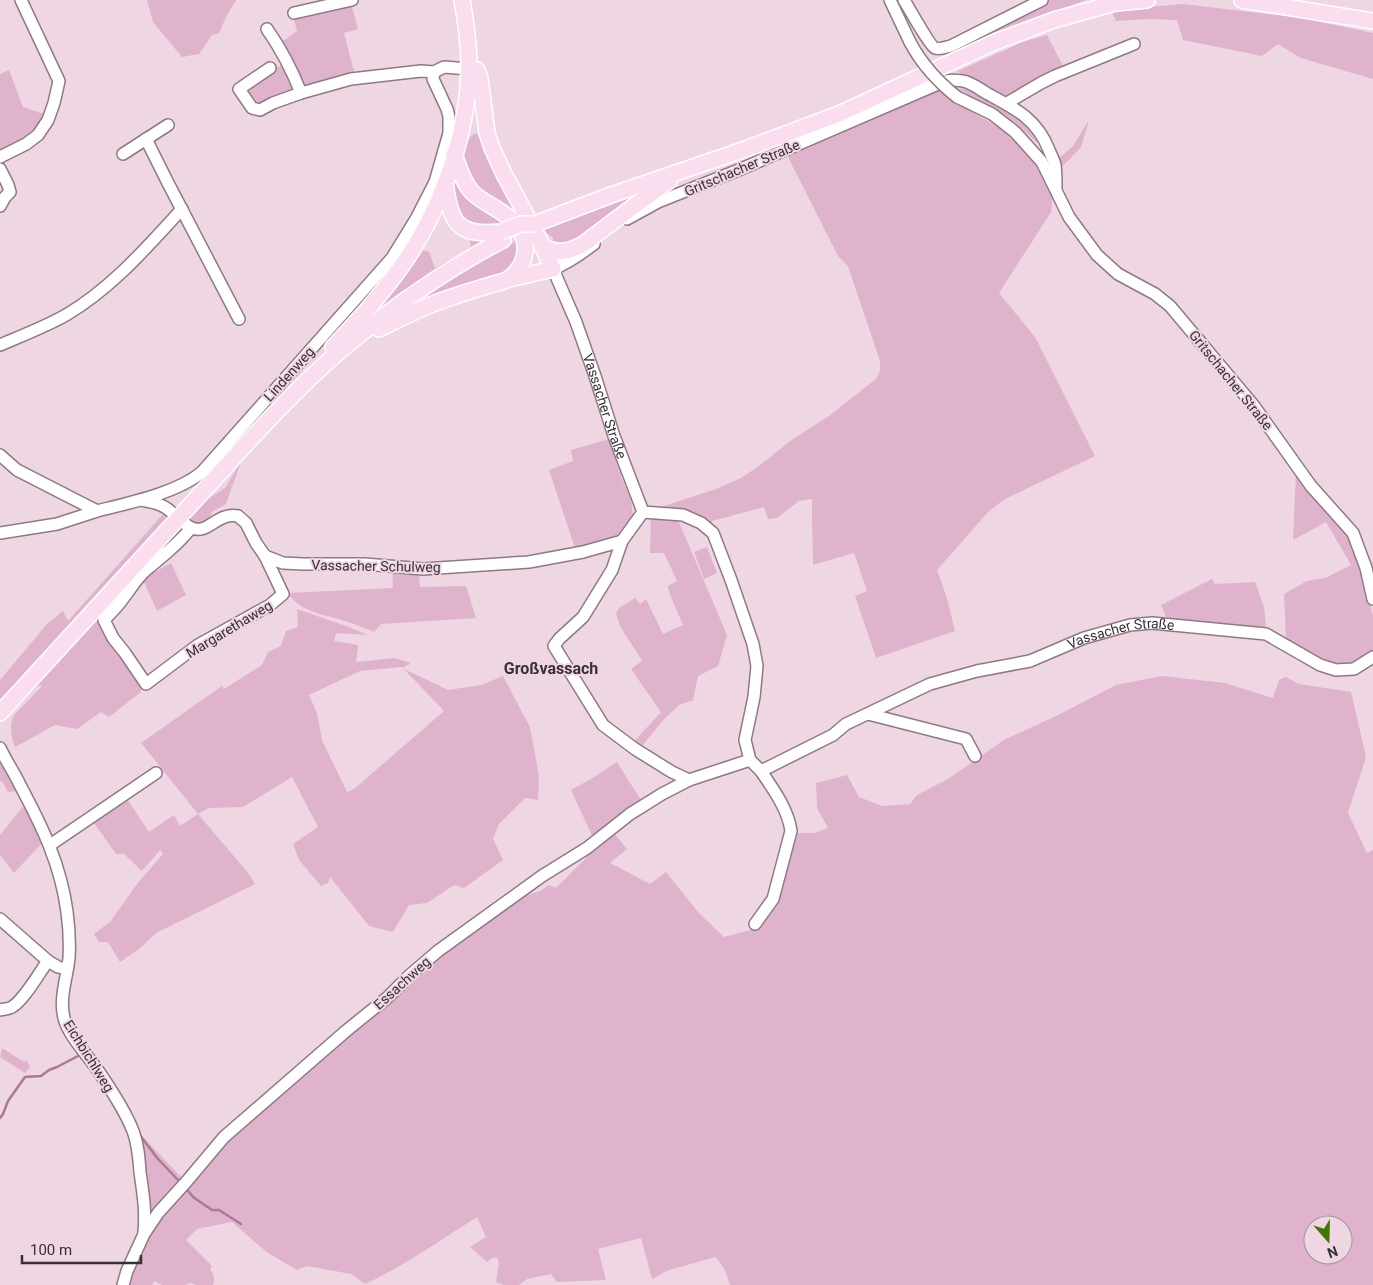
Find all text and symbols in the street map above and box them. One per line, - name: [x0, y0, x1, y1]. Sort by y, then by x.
- street label: Gritschacher Straße: [682, 136, 802, 200]
- street label: Gritschacher Straße: [1186, 327, 1276, 433]
- street label: Lindenweg: [260, 344, 318, 404]
- street label: Vassacher Straße: [580, 352, 630, 461]
- street label: Vassacher Schulweg: [311, 557, 441, 575]
- street label: Margarethaweg: [183, 597, 275, 661]
- street label: Vassacher Straße: [1065, 615, 1175, 652]
- district label: Großvassach: [504, 659, 598, 678]
- street label: Essachweg: [370, 953, 434, 1013]
- street label: Eichbichlweg: [61, 1017, 117, 1095]
- north arrow: [1303, 1215, 1353, 1265]
- scale bar: [22, 1232, 141, 1264]
- text: 100 m: [30, 1241, 72, 1259]
- text: N: [1325, 1243, 1340, 1261]

